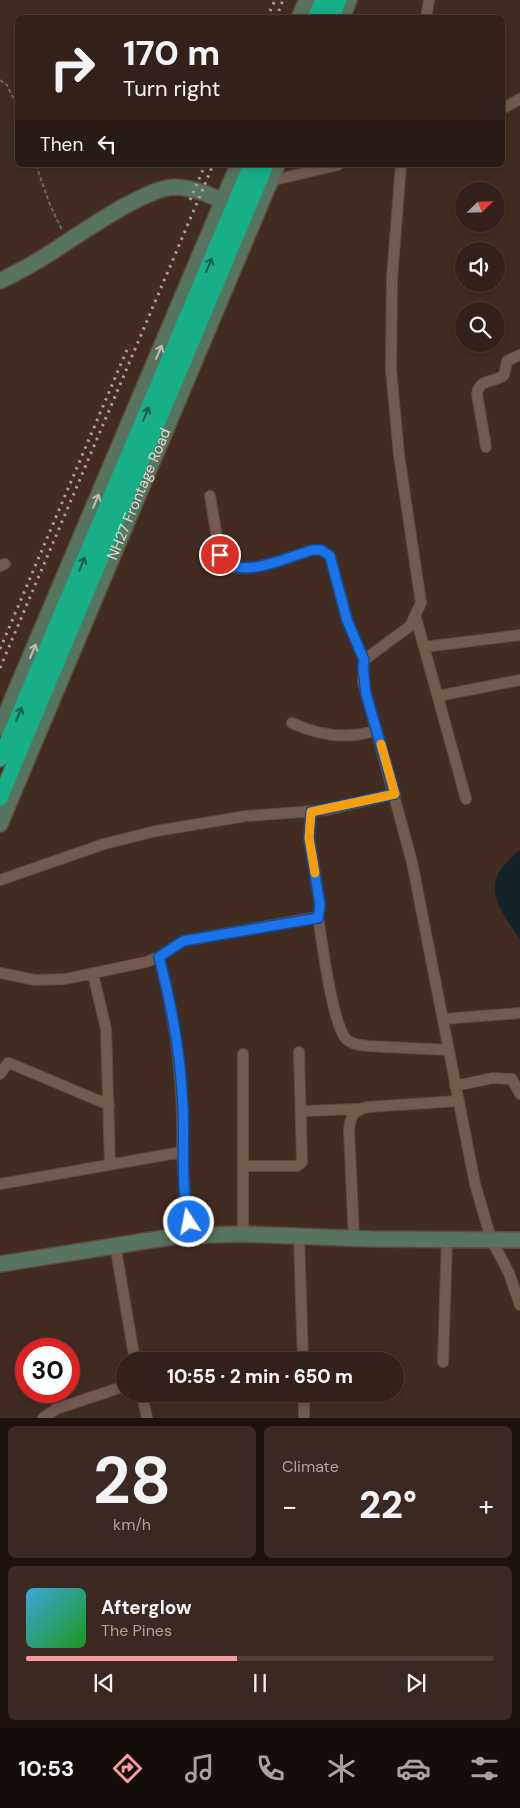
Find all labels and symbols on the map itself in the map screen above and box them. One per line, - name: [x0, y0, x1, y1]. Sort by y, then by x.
- north arrow: [455, 182, 505, 232]
- one-way arrow: [204, 258, 214, 273]
- one-way arrow: [156, 344, 165, 359]
- one-way arrow: [141, 407, 151, 422]
- street label: NH27 Frontage Road: [102, 425, 175, 563]
- one-way arrow: [92, 494, 101, 509]
- pin: [199, 534, 241, 576]
- one-way arrow: [78, 557, 88, 572]
- one-way arrow: [28, 644, 38, 659]
- one-way arrow: [15, 707, 24, 722]
- position arrow: [162, 1195, 214, 1247]
- speed limit sign: 30: [15, 1338, 80, 1403]

